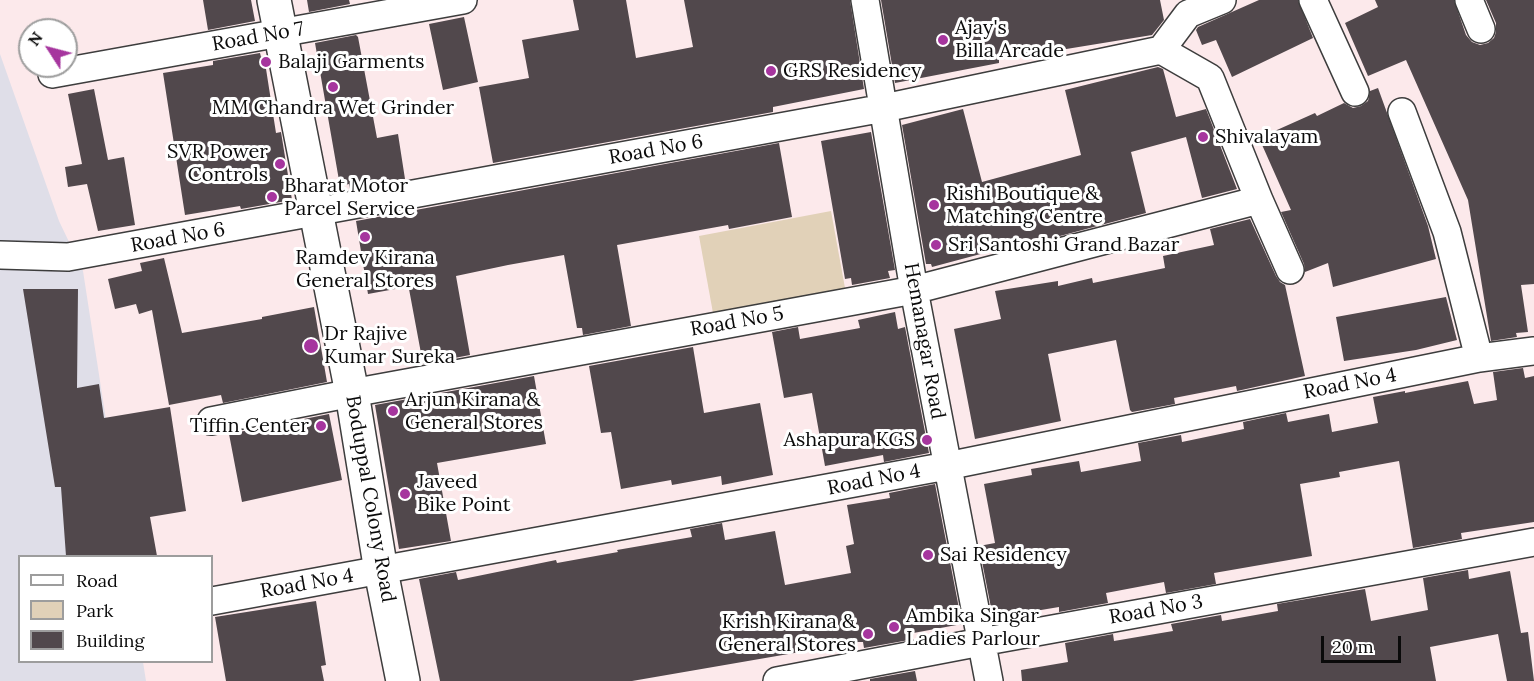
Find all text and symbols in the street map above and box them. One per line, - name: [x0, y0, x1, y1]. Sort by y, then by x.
- place label: Ajay's Billa Arcade: [955, 16, 1064, 63]
- street label: Road No 7: [210, 17, 306, 57]
- north arrow: [18, 18, 78, 78]
- text: N: [23, 28, 47, 49]
- marker: Ajay's Billa Arcade: [936, 33, 950, 47]
- place label: Balaji Garments: [278, 50, 424, 74]
- marker: Balaji Garments: [259, 55, 273, 69]
- place label: GRS Residency: [783, 59, 922, 83]
- marker: GRS Residency: [764, 64, 778, 78]
- marker: MM Chandra Wet Grinder: [326, 80, 340, 94]
- place label: MM Chandra Wet Grinder: [212, 96, 454, 120]
- place label: Shivalayam: [1215, 125, 1318, 149]
- street label: Road No 6: [607, 130, 705, 170]
- marker: Shivalayam: [1196, 130, 1210, 144]
- place label: SVR Power Controls: [167, 140, 268, 187]
- marker: SVR Power Controls: [273, 157, 287, 171]
- place label: Bharat Motor Parcel Service: [284, 174, 415, 221]
- place label: Rishi Boutique & Matching Centre: [946, 182, 1103, 229]
- marker: Bharat Motor Parcel Service: [265, 190, 279, 204]
- marker: Rishi Boutique & Matching Centre: [927, 198, 941, 212]
- street label: Road No 6: [129, 218, 227, 258]
- marker: Ramdev Kirana General Stores: [358, 230, 372, 244]
- place label: Sri Santoshi Grand Bazar: [948, 233, 1179, 257]
- marker: Sri Santoshi Grand Bazar: [929, 238, 943, 252]
- place label: Ramdev Kirana General Stores: [295, 246, 435, 293]
- street label: Hemanagar Road: [898, 261, 950, 421]
- street label: Road No 5: [688, 302, 786, 342]
- place label: Dr Rajive Kumar Sureka: [324, 322, 455, 369]
- marker: Dr Rajive Kumar Sureka: [302, 337, 320, 355]
- street label: Road No 4: [1301, 363, 1399, 405]
- place label: Arjun Kirana & General Stores: [405, 388, 543, 435]
- street label: Boduppal Colony Road: [340, 394, 400, 604]
- marker: Arjun Kirana & General Stores: [386, 404, 400, 418]
- place label: Tiffin Center: [190, 414, 309, 438]
- marker: Tiffin Center: [314, 419, 328, 433]
- place label: Ashapura KGS: [783, 428, 915, 452]
- marker: Ashapura KGS: [920, 433, 934, 447]
- street label: Road No 4: [825, 459, 923, 501]
- place label: Javeed Bike Point: [417, 470, 511, 517]
- marker: Javeed Bike Point: [398, 487, 412, 501]
- place label: Sai Residency: [940, 543, 1067, 567]
- marker: Sai Residency: [921, 548, 935, 562]
- legend: [18, 555, 213, 663]
- street label: Road No 4: [258, 564, 356, 604]
- text: Road: [76, 569, 118, 592]
- street label: Road No 3: [1107, 590, 1205, 630]
- text: Park: [76, 599, 113, 622]
- place label: Ambika Singar Ladies Parlour: [906, 604, 1040, 651]
- place label: Krish Kirana & General Stores: [718, 610, 856, 657]
- marker: Ambika Singar Ladies Parlour: [887, 620, 901, 634]
- scale bar: [1324, 624, 1404, 662]
- marker: Krish Kirana & General Stores: [861, 627, 875, 641]
- text: Building: [76, 629, 144, 652]
- text: 20 m: [1332, 635, 1374, 658]

